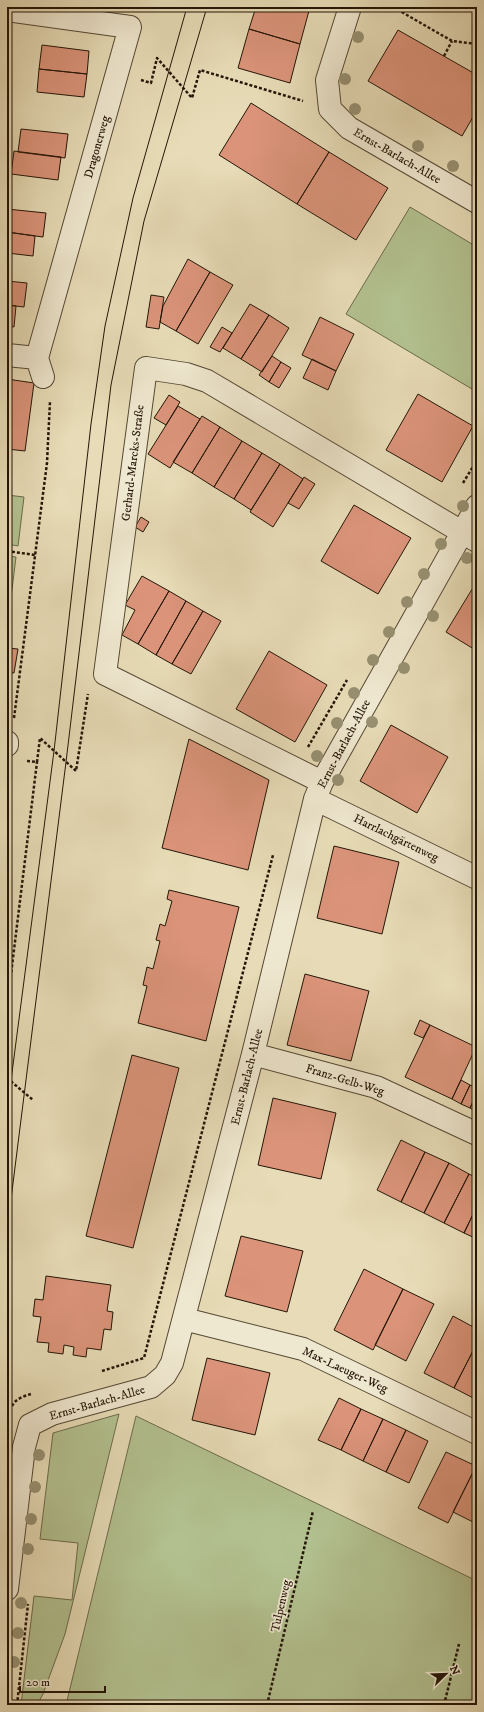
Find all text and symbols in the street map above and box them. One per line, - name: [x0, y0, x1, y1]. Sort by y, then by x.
- street label: Dragonerweg: [81, 114, 113, 180]
- street label: Ernst-Barlach-Allee: [350, 125, 444, 187]
- street label: Gerhard-Marcks-Straße: [118, 404, 148, 522]
- street label: Ernst-Barlach-Allee: [314, 697, 374, 791]
- street label: Harrlachgärtenweg: [351, 811, 441, 865]
- street label: Ernst-Barlach-Allee: [228, 1027, 266, 1127]
- street label: Franz-Gelb-Weg: [304, 1061, 386, 1099]
- street label: Max-Laeuger-Weg: [300, 1344, 390, 1396]
- street label: Ernst-Barlach-Allee: [47, 1382, 147, 1424]
- street label: Tulpenweg: [268, 1578, 294, 1634]
- north arrow: [426, 1654, 466, 1694]
- text: N: [446, 1664, 462, 1677]
- scale bar: [20, 1668, 105, 1694]
- text: 20 m: [26, 1675, 50, 1690]

